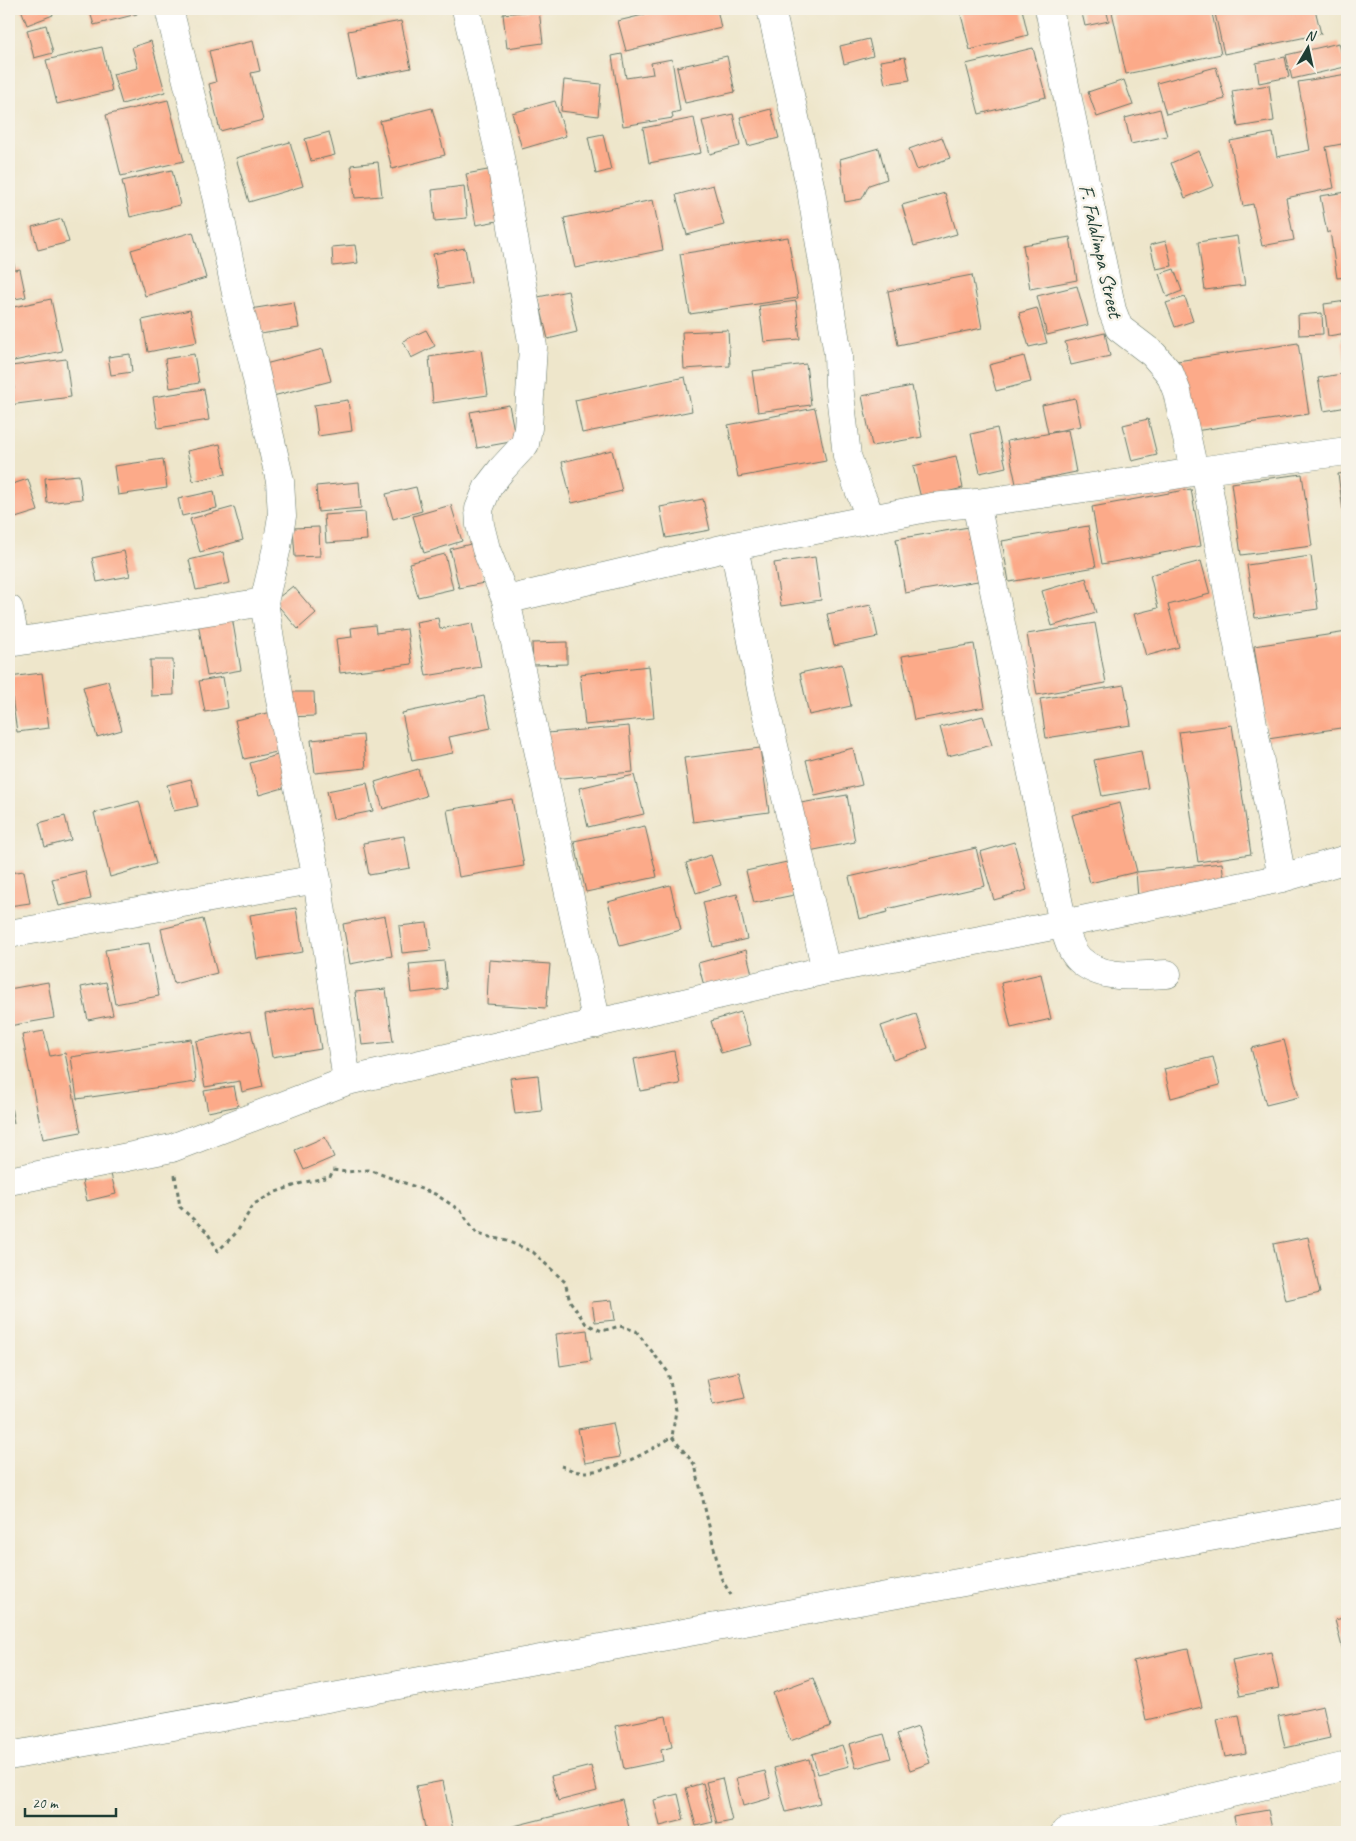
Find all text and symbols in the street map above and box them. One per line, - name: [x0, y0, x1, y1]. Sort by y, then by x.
- north arrow: [1284, 22, 1334, 72]
- text: N: [1304, 27, 1318, 45]
- street label: F. Falalimpa Street: [1073, 182, 1129, 322]
- scale bar: [25, 1786, 116, 1818]
- text: 20 m: [32, 1794, 59, 1813]

